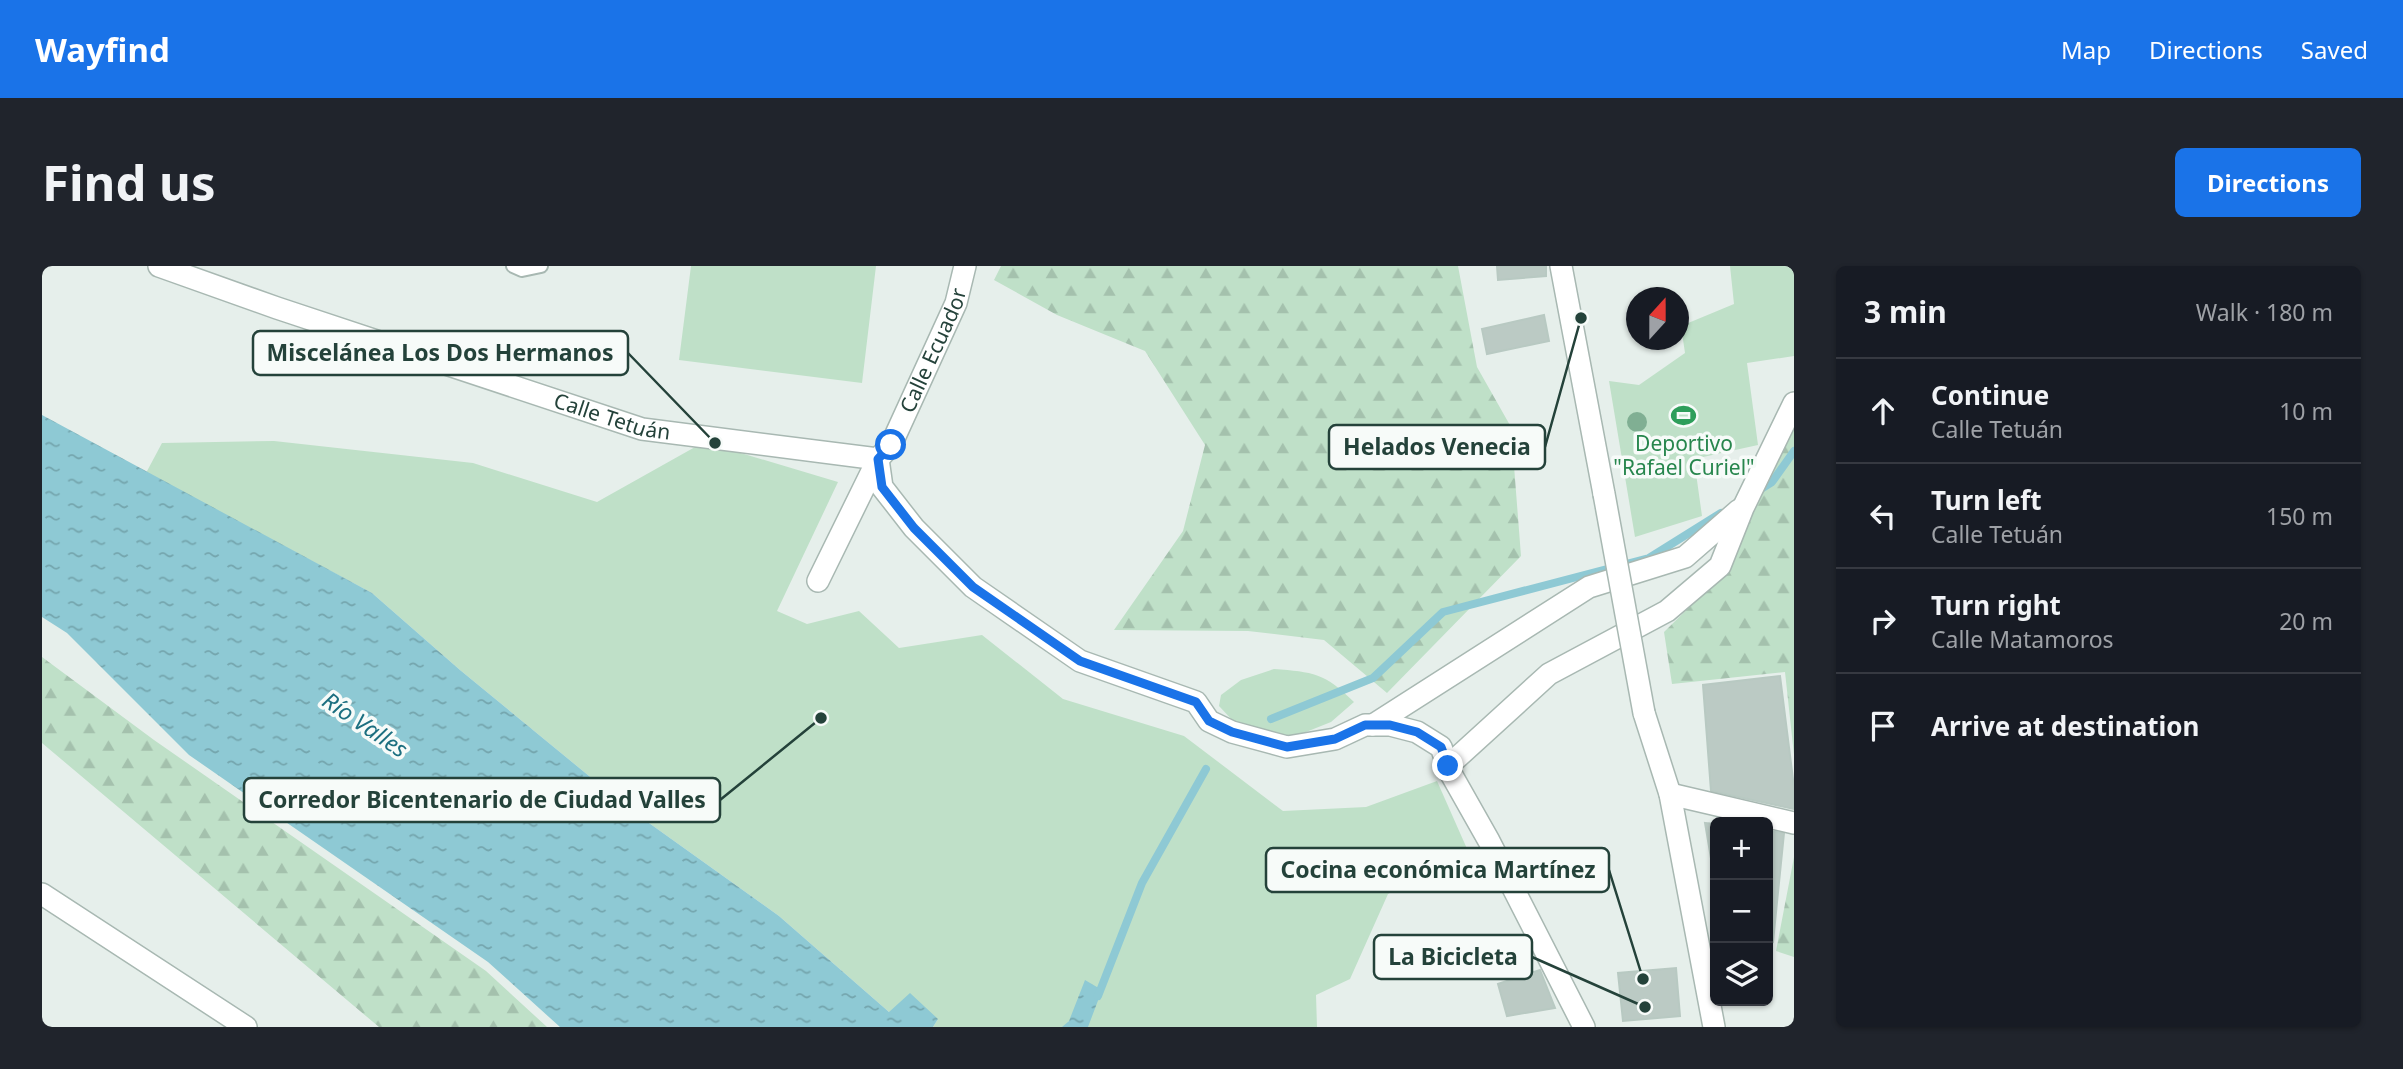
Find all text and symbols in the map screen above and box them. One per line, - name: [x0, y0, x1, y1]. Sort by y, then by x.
- text: Wayfind: [35, 27, 170, 72]
- text: Map: [2061, 33, 2111, 66]
- text: Directions: [2149, 33, 2263, 66]
- text: Saved: [2301, 33, 2368, 66]
- button: Directions: [2175, 148, 2361, 217]
- text: Find us: [42, 149, 216, 215]
- street label: Calle Ecuador: [893, 285, 972, 417]
- north arrow: [1626, 287, 1689, 350]
- text: 3 min: [1864, 291, 1947, 332]
- text: Walk · 180 m: [2196, 296, 2333, 328]
- callout: Miscelánea Los Dos Hermanos: [253, 331, 628, 375]
- text: Miscelánea Los Dos Hermanos: [267, 336, 613, 368]
- text: Continue: [1931, 377, 2049, 413]
- street label: Calle Tetuán: [550, 386, 672, 445]
- icon: ahead: [1864, 392, 1902, 430]
- text: 10 m: [2279, 395, 2333, 427]
- sports icon: Deportivo "Rafael Curiel": [1670, 401, 1698, 429]
- text: Calle Tetuán: [1931, 413, 2063, 445]
- callout: Helados Venecia: [1329, 425, 1545, 469]
- route start: [875, 429, 906, 460]
- place label: Deportivo "Rafael Curiel": [1613, 429, 1755, 481]
- text: Helados Venecia: [1343, 430, 1531, 462]
- text: Turn left: [1931, 482, 2042, 518]
- icon: left: [1864, 497, 1902, 535]
- text: 150 m: [2266, 500, 2333, 532]
- text: Calle Tetuán: [1931, 518, 2063, 550]
- text: Turn right: [1931, 587, 2061, 623]
- icon: right: [1864, 602, 1902, 640]
- text: 20 m: [2279, 605, 2333, 637]
- text: Calle Matamoros: [1931, 623, 2114, 655]
- water label: Río Valles: [317, 684, 415, 764]
- icon: arrive: [1864, 707, 1902, 745]
- text: Arrive at destination: [1931, 708, 2200, 744]
- route end: [1432, 750, 1463, 781]
- callout: Corredor Bicentenario de Ciudad Valles: [244, 778, 720, 822]
- text: Corredor Bicentenario de Ciudad Valles: [258, 783, 706, 815]
- map controls: [1710, 817, 1773, 1006]
- button: +: [1710, 817, 1773, 880]
- callout: Cocina económica Martínez: [1266, 848, 1609, 892]
- text: Cocina económica Martínez: [1280, 853, 1596, 885]
- button: −: [1710, 880, 1773, 943]
- callout: La Bicicleta: [1374, 935, 1532, 979]
- text: La Bicicleta: [1388, 940, 1518, 972]
- button: layers: [1710, 943, 1773, 1006]

